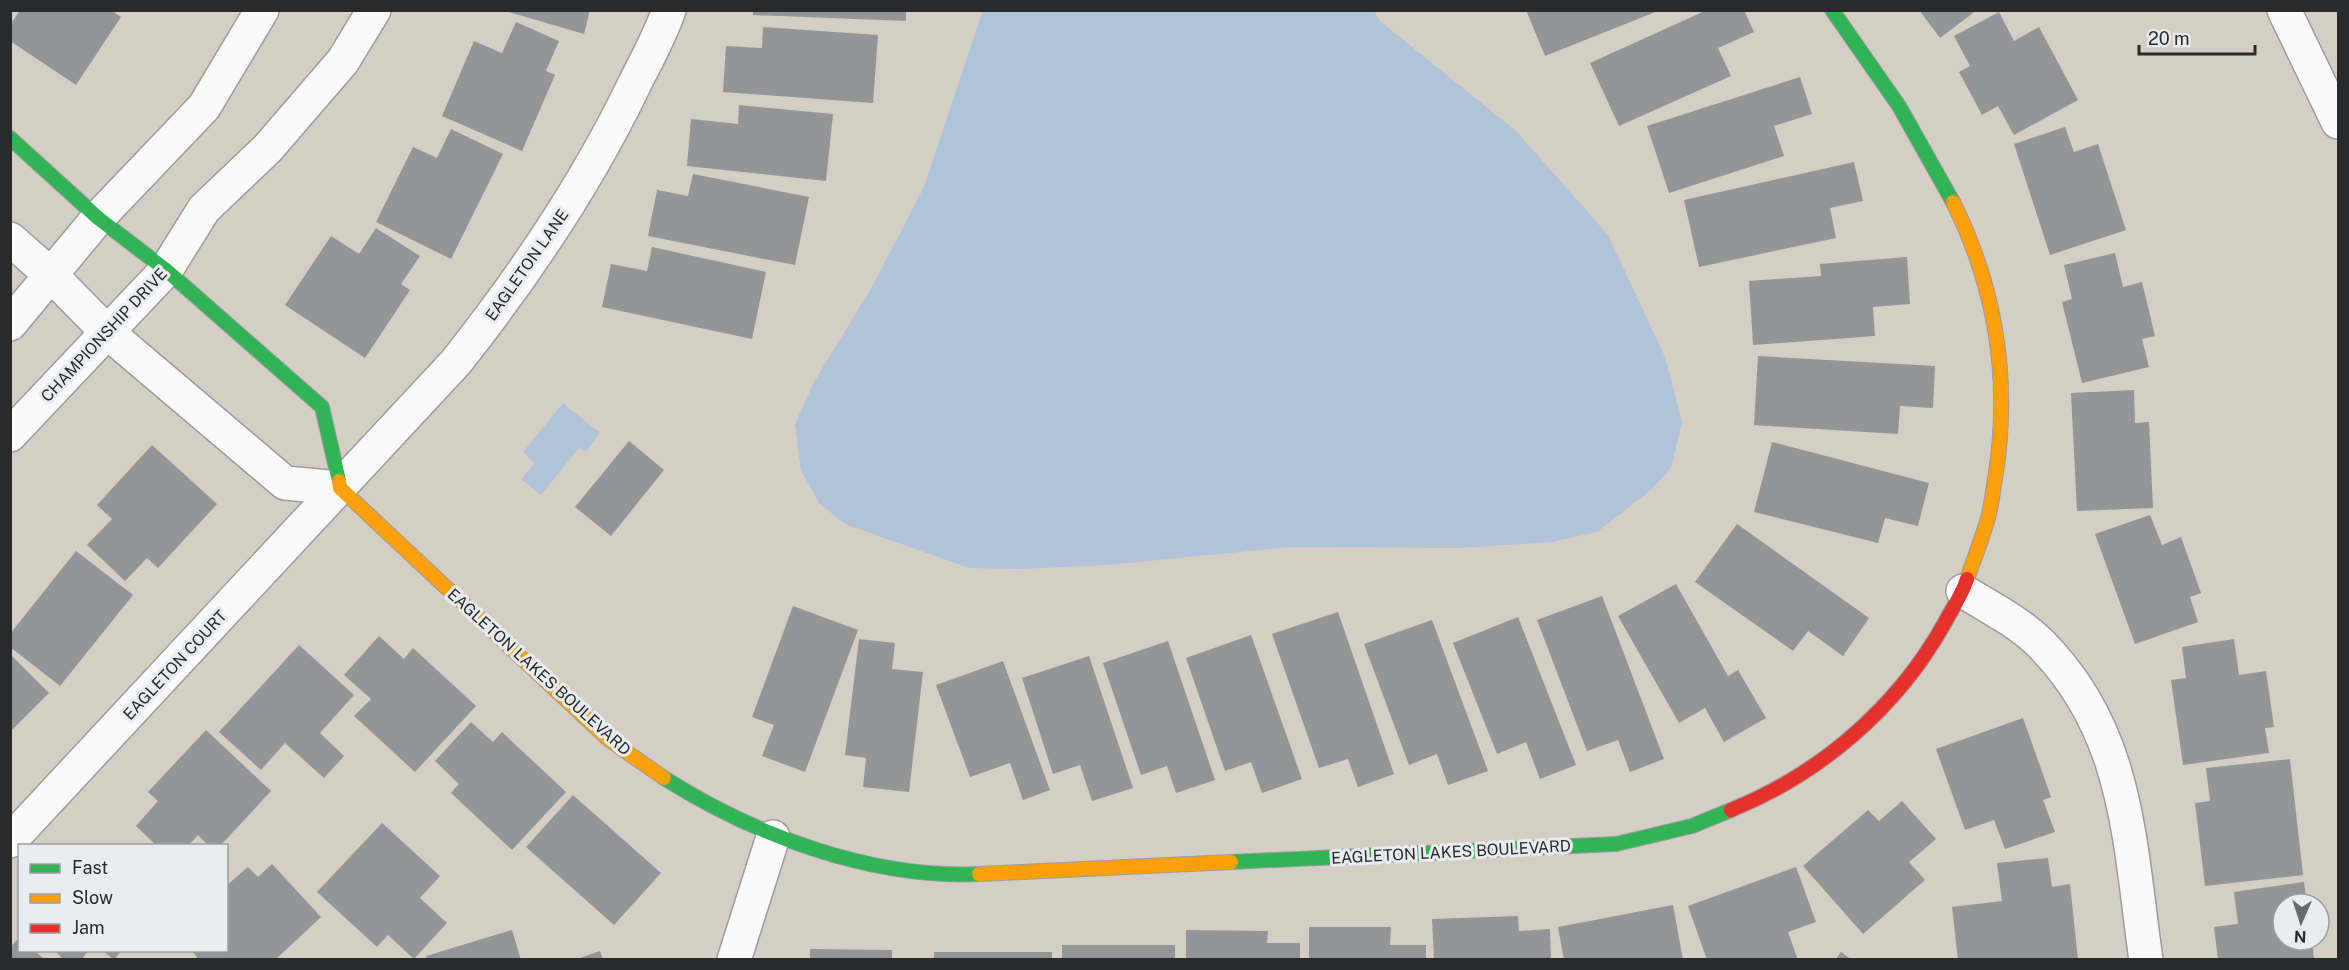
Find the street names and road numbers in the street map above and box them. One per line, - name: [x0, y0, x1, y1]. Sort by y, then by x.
- street label: EAGLETON LANE: [481, 206, 573, 324]
- street label: CHAMPIONSHIP DRIVE: [37, 264, 171, 406]
- street label: EAGLETON LAKES BOULEVARD: [443, 585, 635, 759]
- street label: EAGLETON COURT: [119, 606, 231, 724]
- street label: EAGLETON LAKES BOULEVARD: [1331, 836, 1571, 868]

